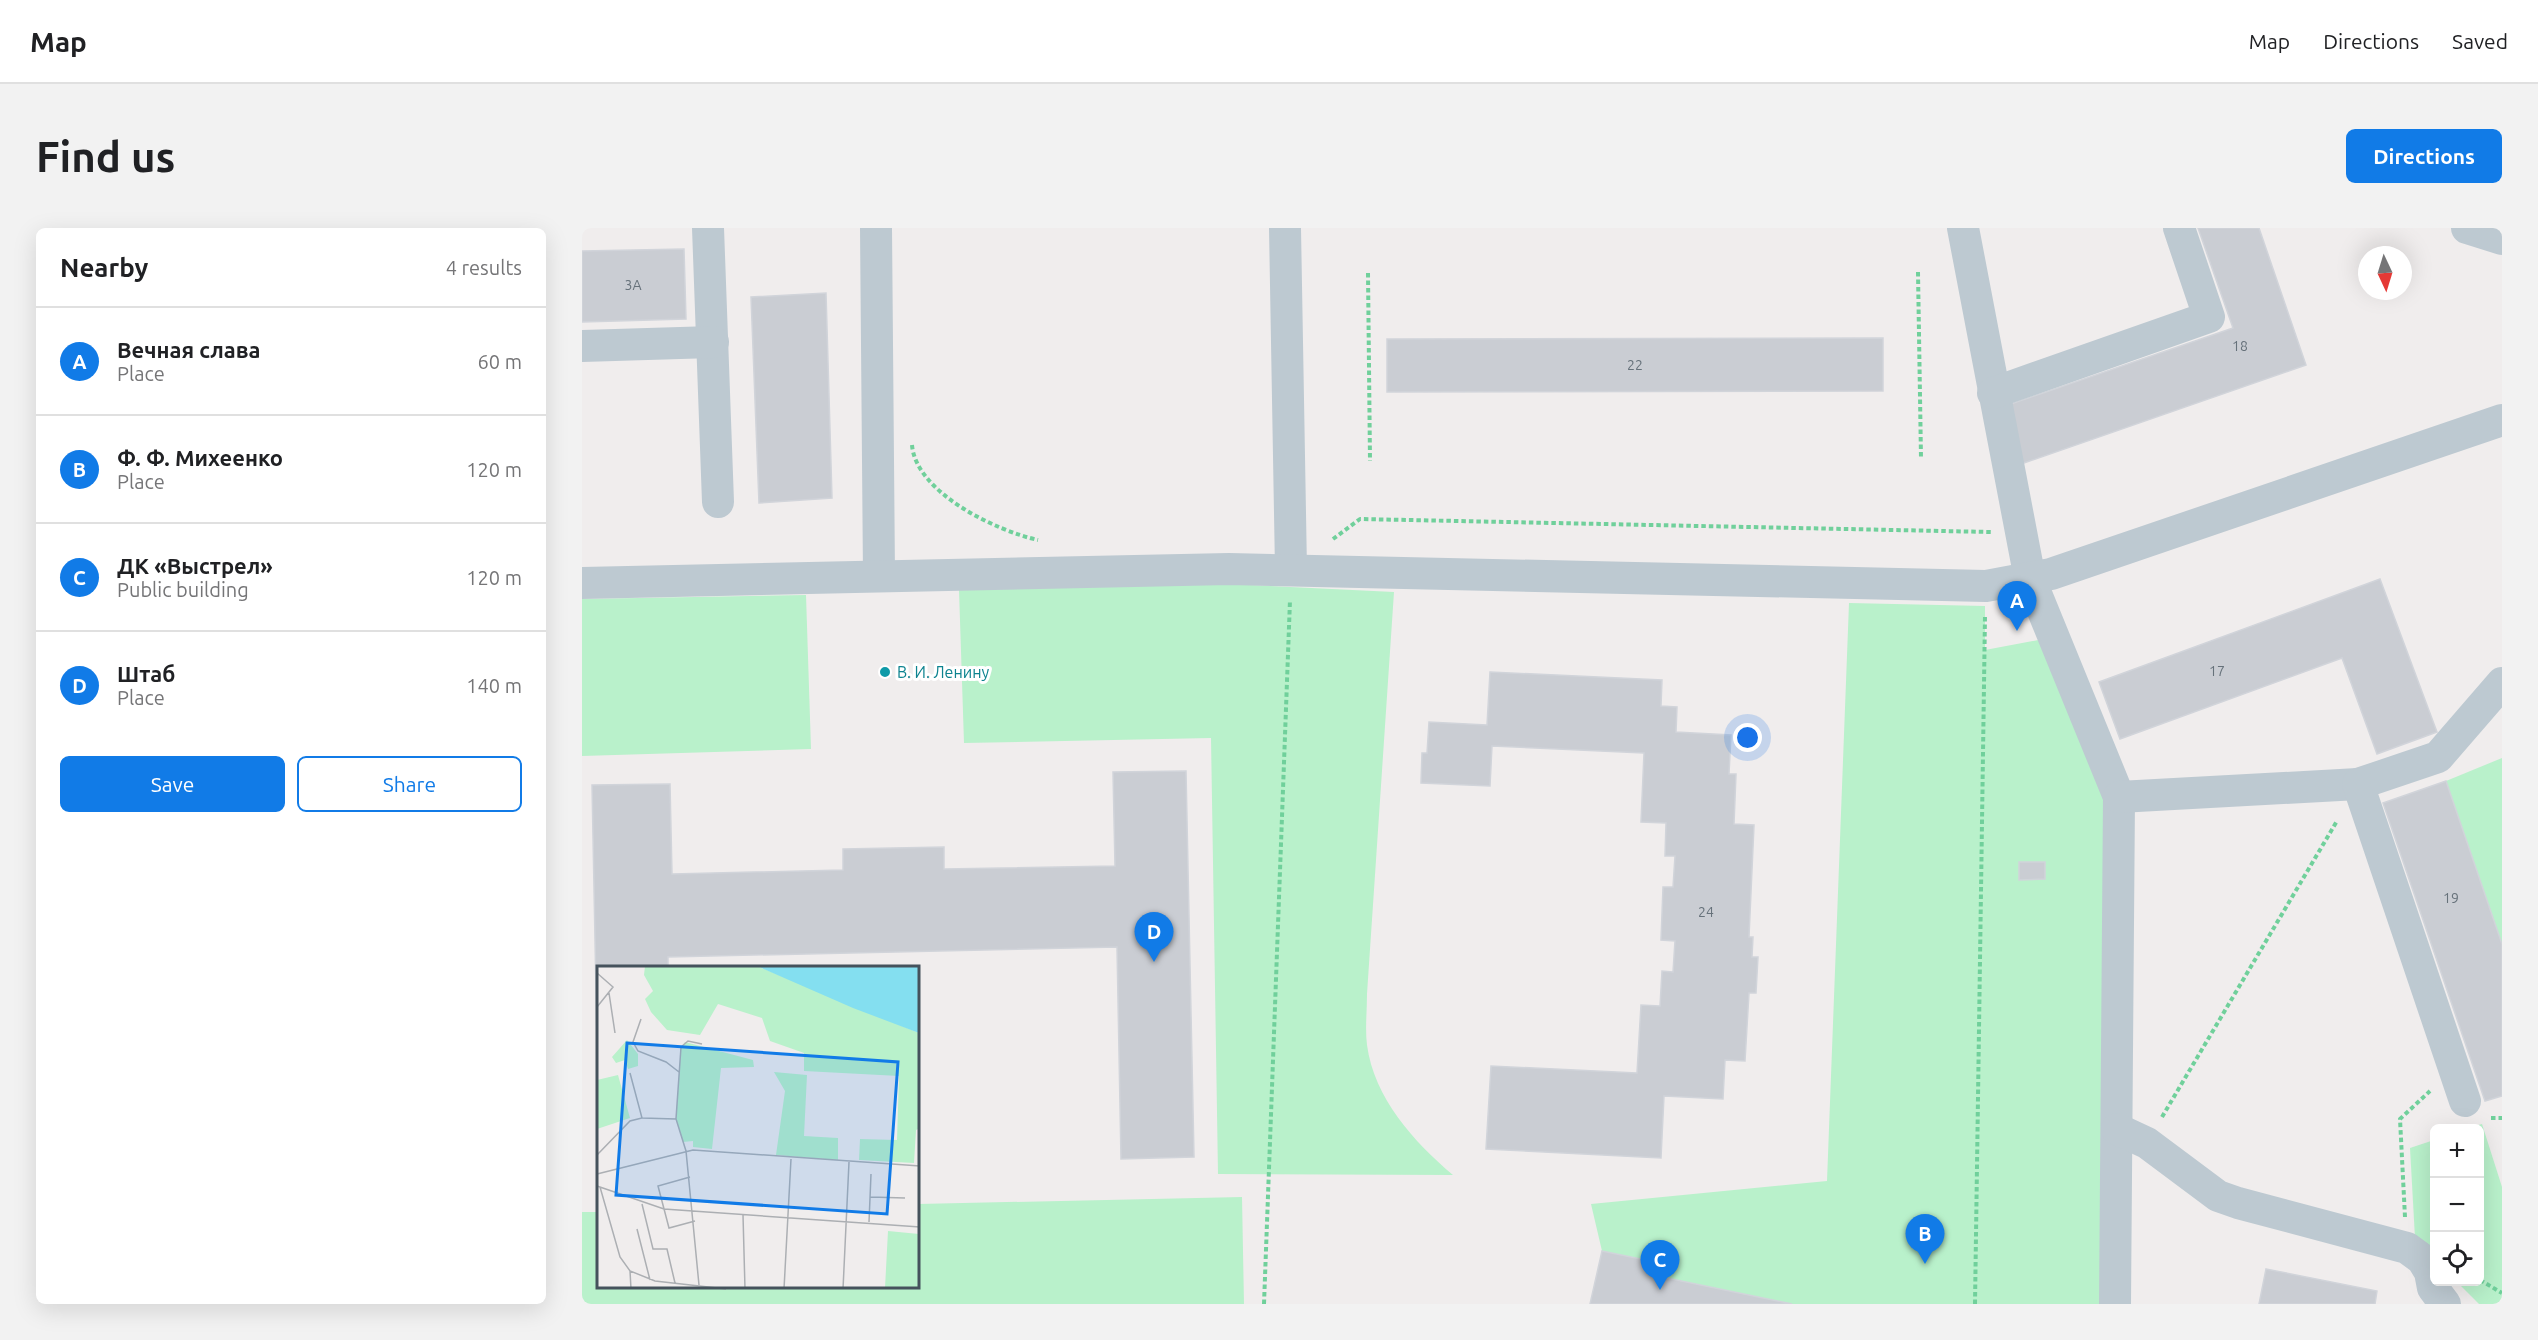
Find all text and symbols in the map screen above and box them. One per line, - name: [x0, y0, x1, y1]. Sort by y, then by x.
- text: Map: [30, 26, 87, 57]
- text: Map: [2249, 29, 2290, 53]
- text: Directions: [2323, 29, 2419, 53]
- text: Saved: [2452, 29, 2508, 53]
- button: Directions: [2346, 129, 2502, 183]
- text: Find us: [36, 133, 175, 180]
- north arrow: [2358, 246, 2412, 300]
- text: Nearby: [60, 253, 148, 282]
- text: 4 results: [446, 256, 522, 279]
- house number: 3А: [625, 277, 642, 293]
- text: Вечная слава: [117, 337, 261, 362]
- house number: 18: [2232, 338, 2248, 354]
- text: A: [72, 350, 87, 373]
- text: 60 m: [478, 350, 522, 373]
- house number: 22: [1627, 357, 1643, 373]
- text: Place: [117, 362, 165, 385]
- text: Ф. Ф. Михеенко: [117, 445, 283, 470]
- text: B: [73, 458, 86, 481]
- text: 120 m: [466, 458, 522, 481]
- text: Place: [117, 470, 165, 493]
- text: ДК «Выстрел»: [117, 553, 273, 578]
- text: C: [73, 566, 86, 589]
- text: 120 m: [466, 566, 522, 589]
- text: Public building: [117, 578, 249, 601]
- pin: A: [1998, 582, 2036, 631]
- text: Штаб: [117, 661, 175, 686]
- place label: В. И. Ленину: [897, 663, 990, 681]
- house number: 17: [2209, 663, 2225, 679]
- marker: В. И. Ленину: [878, 665, 892, 679]
- text: D: [72, 674, 87, 697]
- text: 140 m: [466, 674, 522, 697]
- text: Place: [117, 686, 165, 709]
- your location: [1733, 723, 1762, 752]
- button: Save: [60, 756, 285, 812]
- button: Share: [297, 756, 522, 812]
- house number: 19: [2443, 890, 2459, 906]
- house number: 24: [1698, 904, 1714, 920]
- pin: D: [1134, 912, 1174, 962]
- inset map: [597, 966, 920, 1289]
- map controls: [2430, 1124, 2484, 1286]
- button: +: [2430, 1124, 2484, 1178]
- button: −: [2430, 1178, 2484, 1232]
- pin: B: [1906, 1214, 1944, 1264]
- button: locate: [2430, 1232, 2484, 1286]
- pin: C: [1640, 1240, 1680, 1290]

